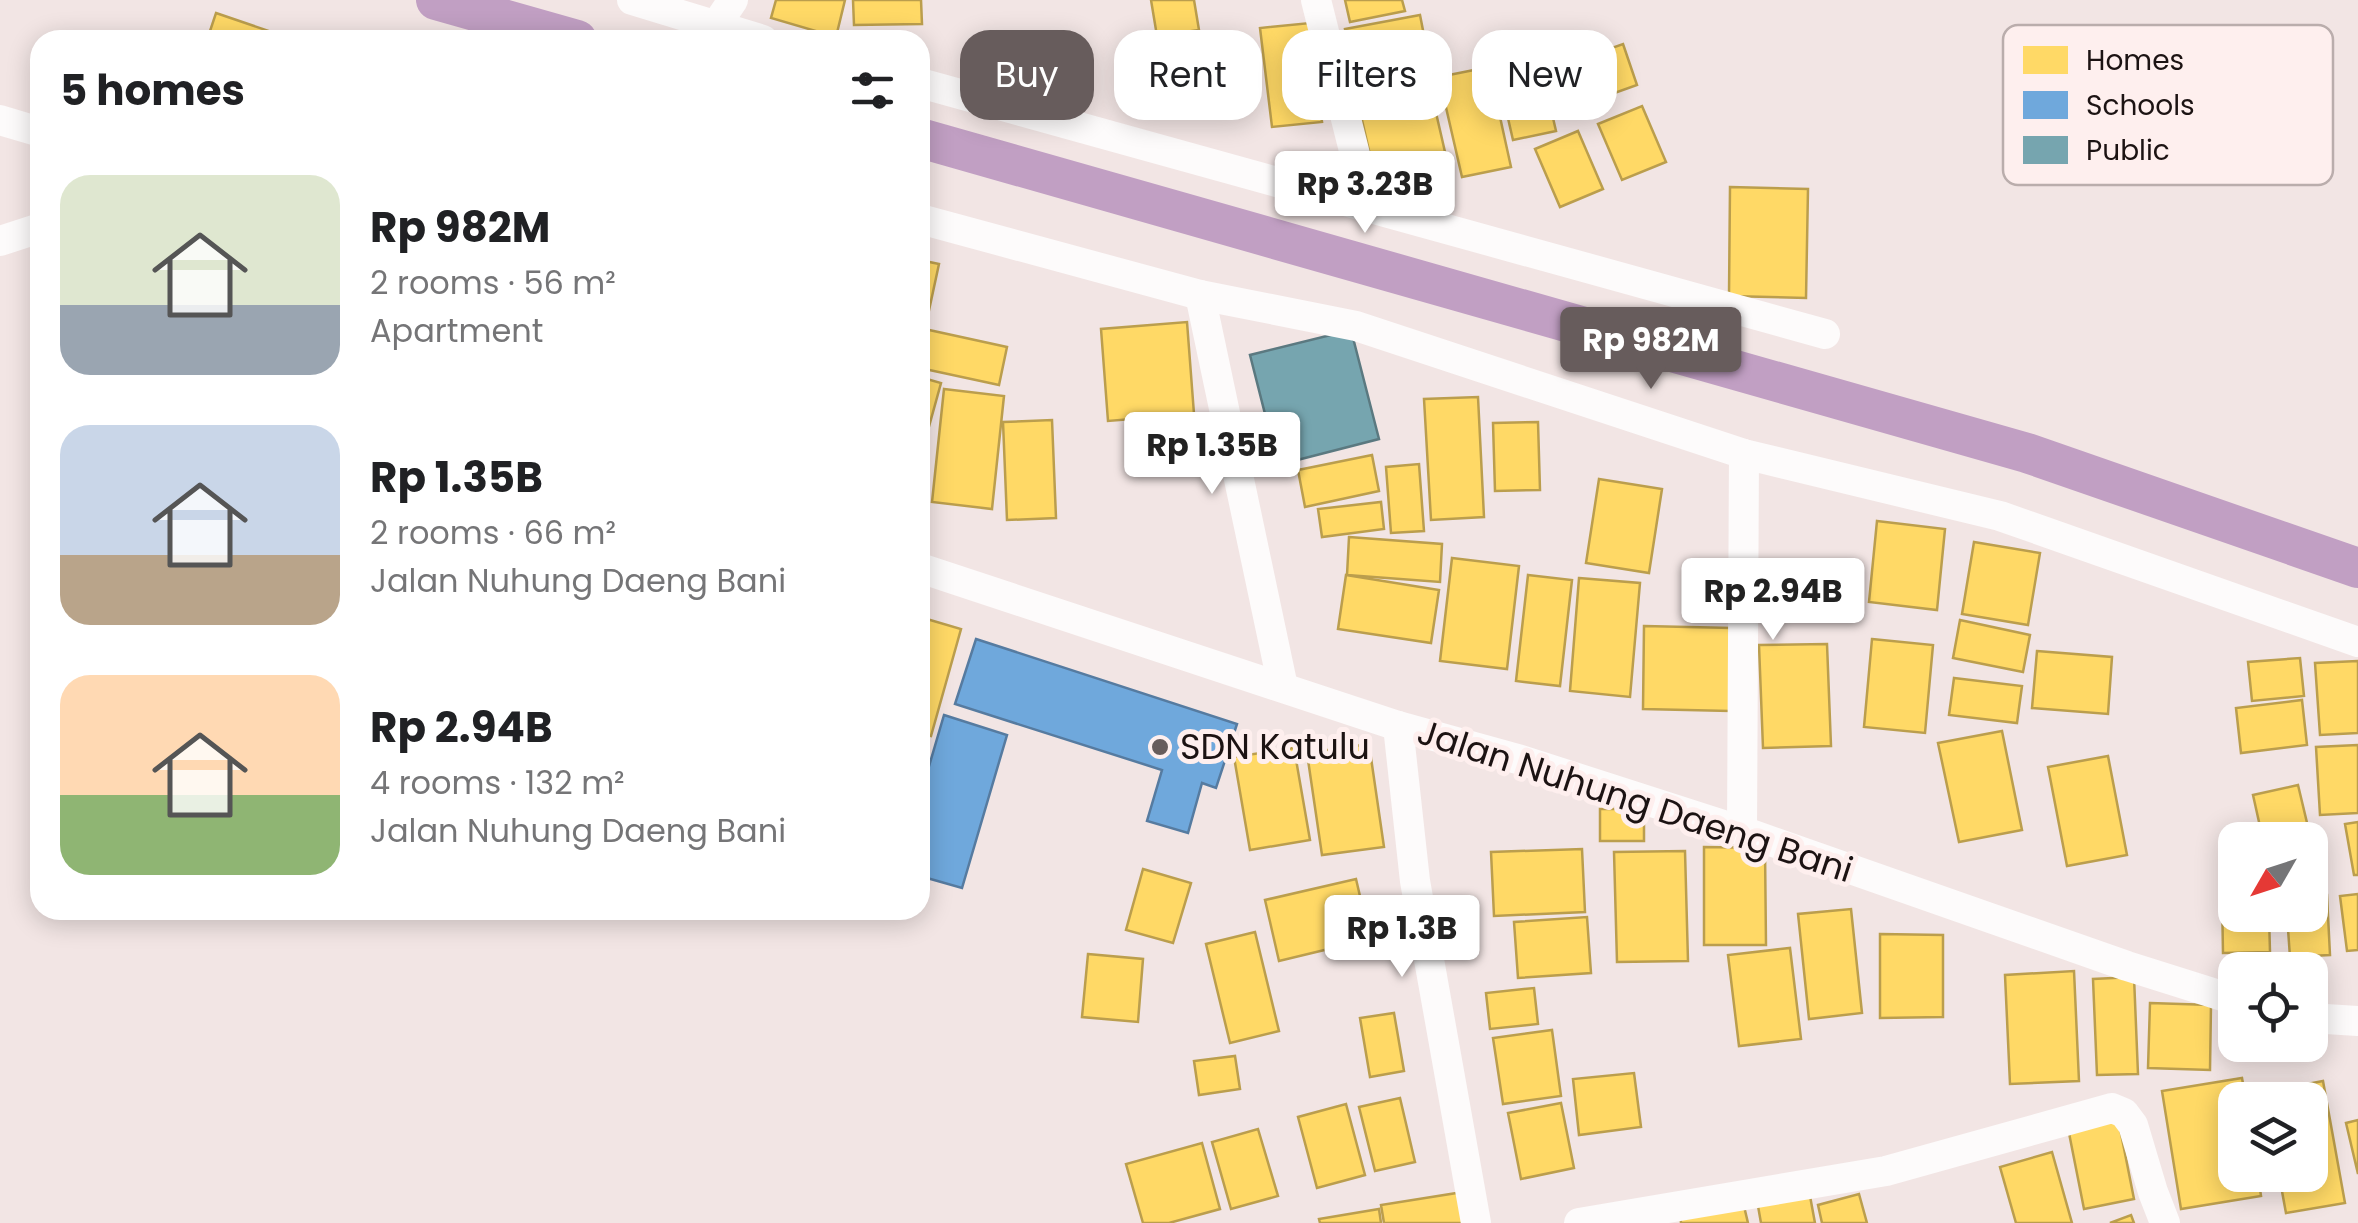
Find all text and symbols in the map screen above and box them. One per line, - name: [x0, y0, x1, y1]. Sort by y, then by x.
- legend: [2003, 25, 2333, 185]
- chip: Buy: [960, 30, 1094, 120]
- chip: Rent: [1114, 30, 1262, 120]
- chip: Filters: [1282, 30, 1452, 120]
- chip: New: [1472, 30, 1617, 120]
- text: Homes: [2086, 41, 2184, 80]
- text: 5 homes: [60, 61, 245, 120]
- icon: filters: [845, 63, 900, 118]
- text: Schools: [2086, 86, 2195, 125]
- text: Public: [2086, 131, 2170, 170]
- pin: Rp 3.23B: [1262, 151, 1468, 236]
- text: Rp 3.23B: [1297, 161, 1433, 206]
- text: Rp 982M: [370, 198, 550, 257]
- icon: home: [140, 215, 260, 335]
- text: 2 rooms · 56 m²: [370, 260, 616, 305]
- pin: Rp 982M: [1559, 307, 1743, 392]
- text: Apartment: [370, 308, 543, 353]
- text: Rp 982M: [1582, 317, 1720, 362]
- pin: Rp 1.35B: [1109, 412, 1315, 497]
- text: Rp 1.35B: [1146, 422, 1278, 467]
- text: Rp 1.35B: [370, 448, 543, 507]
- icon: home: [140, 465, 260, 585]
- text: 2 rooms · 66 m²: [370, 510, 616, 555]
- text: Jalan Nuhung Daeng Bani: [370, 558, 786, 603]
- pin: Rp 2.94B: [1670, 558, 1876, 643]
- text: Rp 2.94B: [1703, 568, 1843, 613]
- text: Rp 2.94B: [370, 698, 553, 757]
- street label: Jalan Nuhung Daeng Bani: [1411, 707, 1859, 894]
- icon: home: [140, 715, 260, 835]
- place label: SDN Katulu: [1180, 722, 1370, 771]
- marker: SDN Katulu: [1149, 736, 1171, 758]
- text: 4 rooms · 132 m²: [370, 760, 625, 805]
- text: Jalan Nuhung Daeng Bani: [370, 808, 786, 853]
- north arrow: [2218, 822, 2328, 932]
- map controls: [2218, 822, 2328, 1192]
- pin: Rp 1.3B: [1310, 895, 1494, 980]
- text: Rp 1.3B: [1347, 905, 1457, 950]
- button: locate: [2218, 952, 2328, 1062]
- button: layers: [2218, 1082, 2328, 1192]

